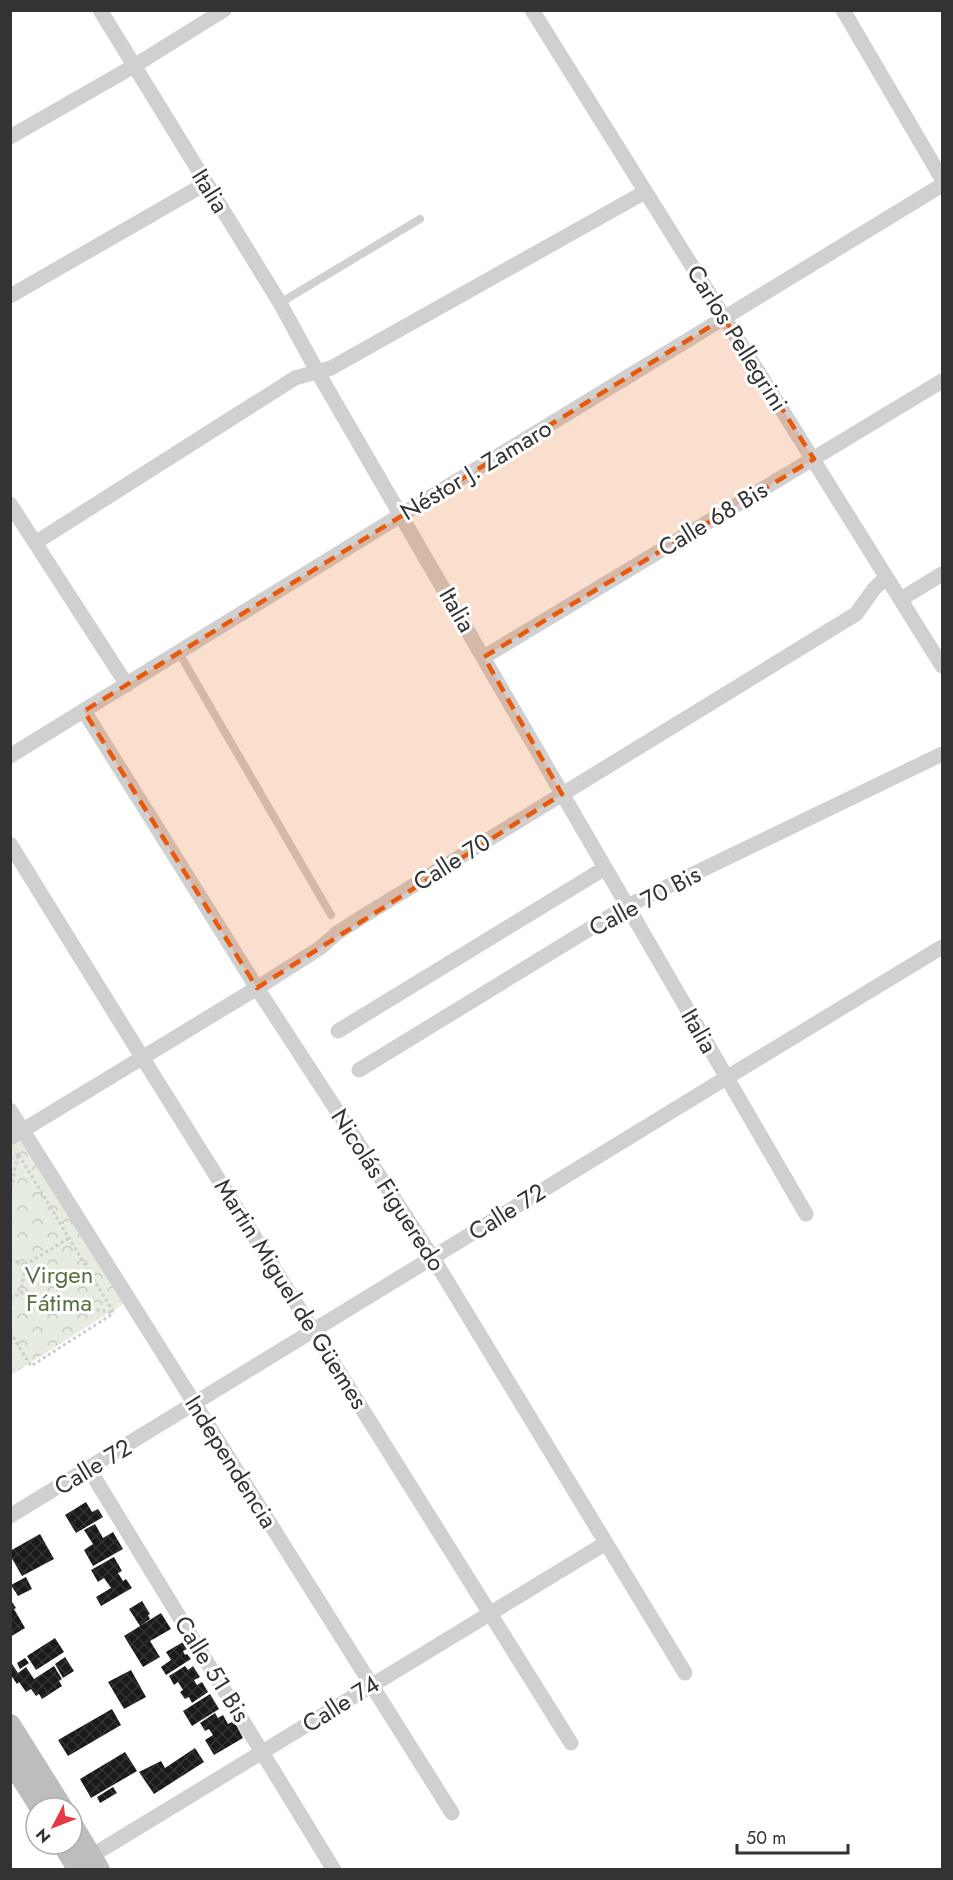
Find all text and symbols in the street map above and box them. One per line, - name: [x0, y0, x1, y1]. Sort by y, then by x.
- street label: Italia: [183, 162, 238, 220]
- street label: Carlos Pellegrini: [678, 258, 796, 418]
- street label: Néstor J. Zamaro: [393, 411, 558, 529]
- street label: Calle 68 Bis: [651, 472, 774, 565]
- street label: Italia: [431, 581, 484, 639]
- street label: Calle 70: [406, 824, 497, 899]
- street label: Calle 70 Bis: [583, 856, 707, 945]
- street label: Italia: [673, 1002, 726, 1060]
- street label: Nicolás Figueredo: [323, 1102, 454, 1278]
- street label: Martin Miguel de Güemes: [206, 1172, 377, 1416]
- street label: Calle 72: [461, 1174, 552, 1249]
- park label: Virgen Fátima: [25, 1257, 93, 1320]
- street label: Independencia: [177, 1388, 286, 1535]
- street label: Calle 72: [47, 1430, 138, 1503]
- street label: Calle 51 Bis: [166, 1609, 259, 1729]
- street label: Calle 74: [295, 1666, 386, 1741]
- north arrow: [24, 1796, 84, 1856]
- scale bar: [737, 1817, 848, 1855]
- text: N: [30, 1823, 56, 1848]
- text: 50 m: [746, 1825, 786, 1851]

